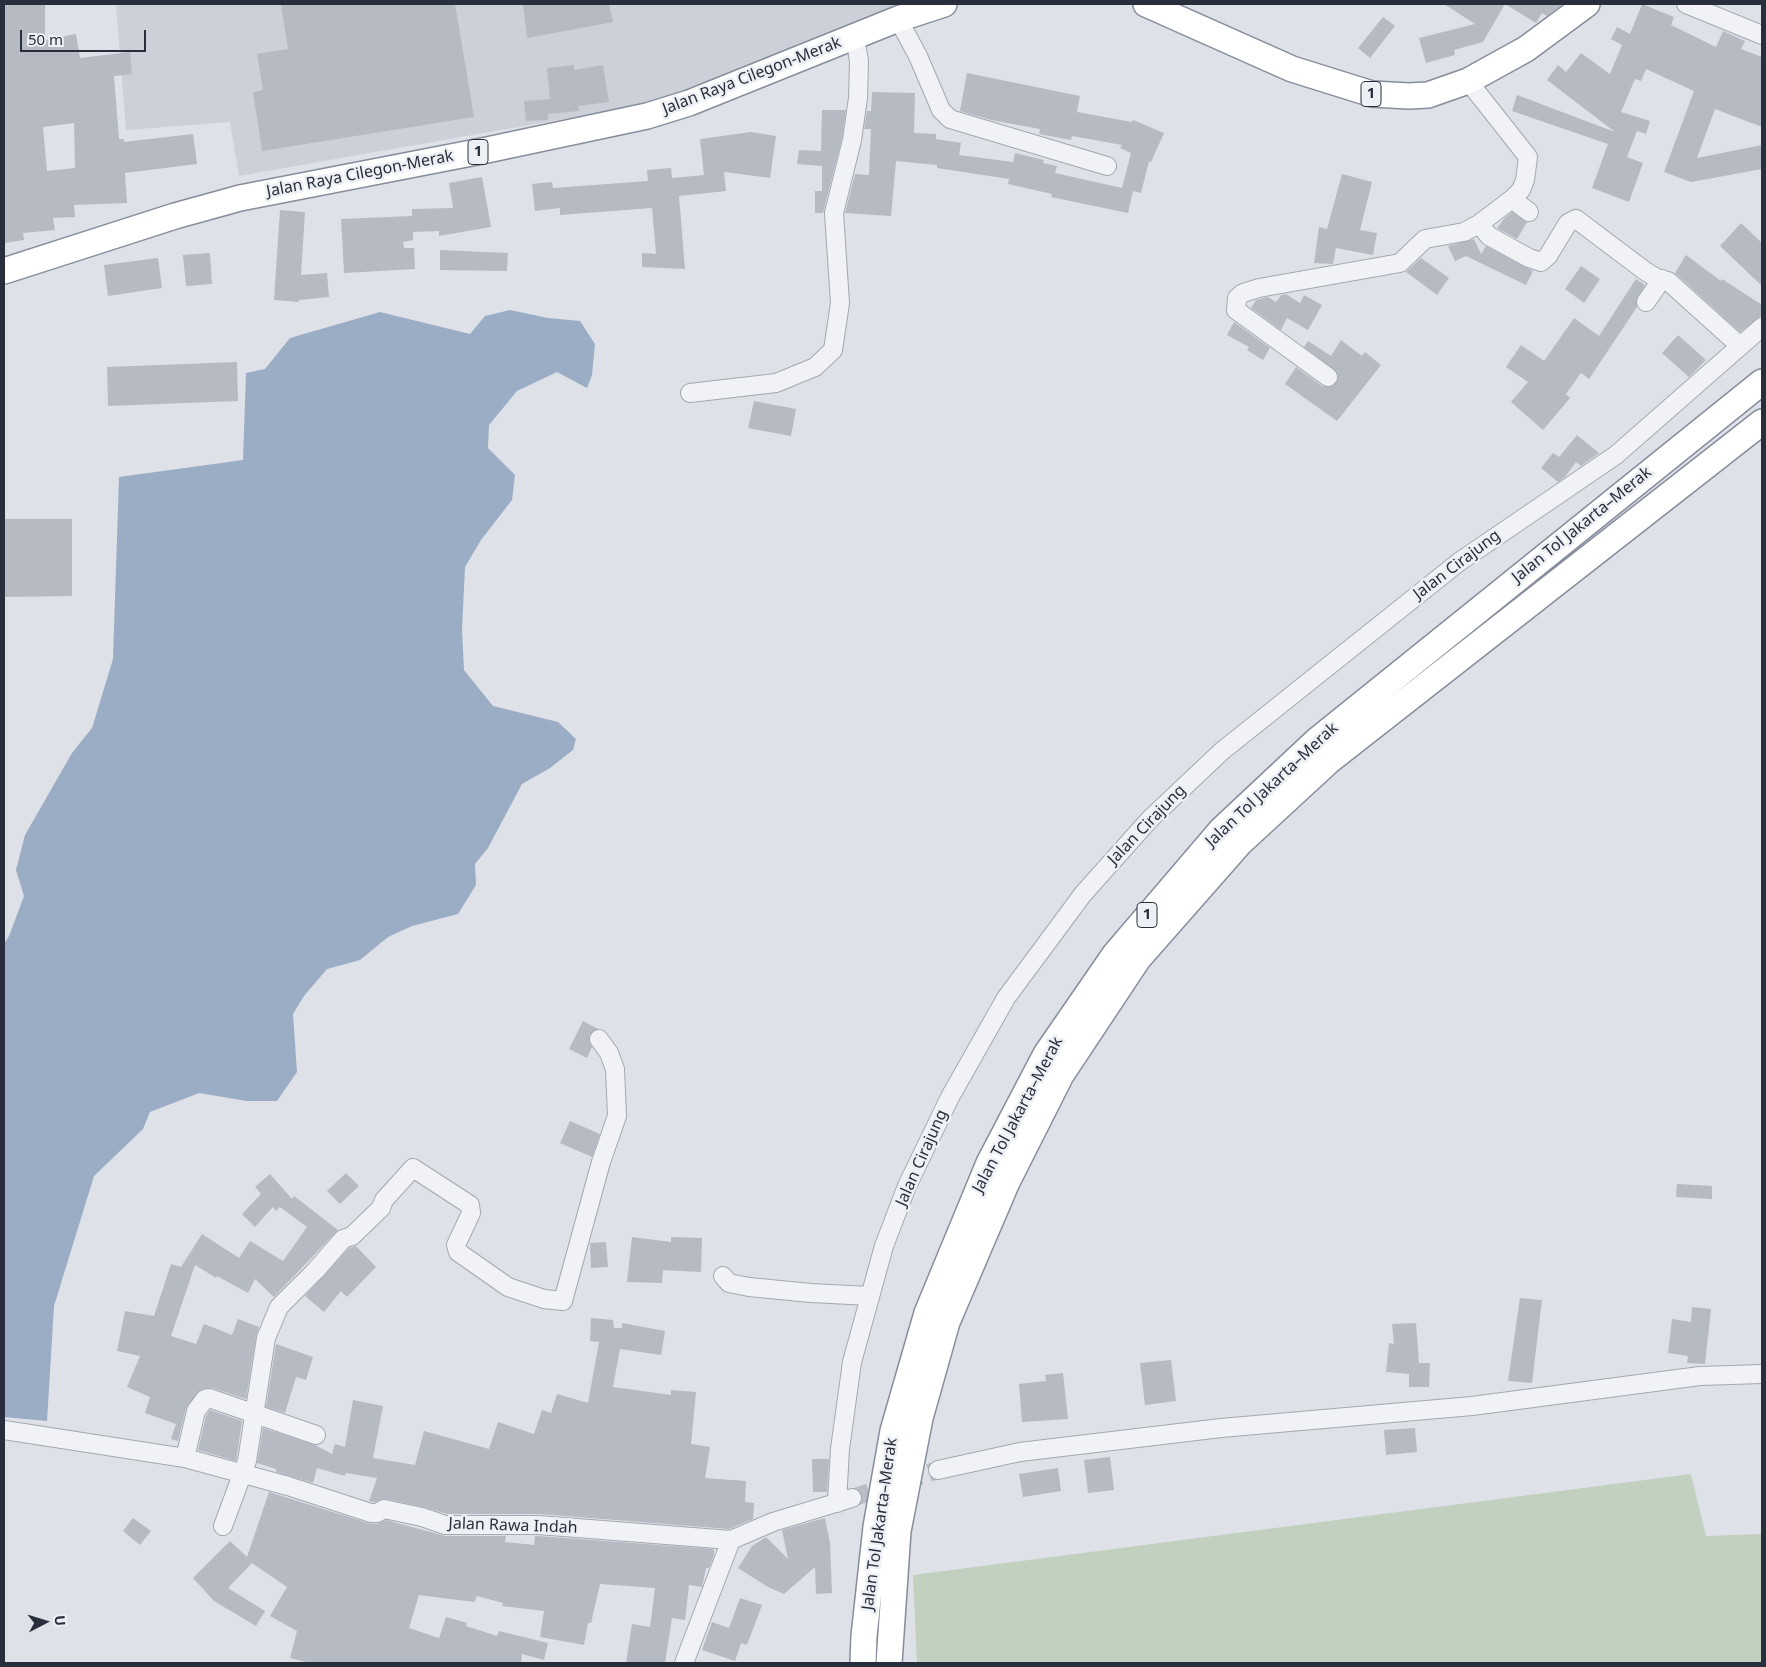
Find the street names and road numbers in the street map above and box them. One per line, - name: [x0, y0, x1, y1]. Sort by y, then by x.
- street label: Jalan Raya Cilegon-Merak: [660, 33, 844, 119]
- road number: 1: [1361, 82, 1381, 106]
- road number: 1: [468, 140, 488, 164]
- street label: Jalan Raya Cilegon-Merak: [265, 146, 455, 202]
- street label: Jalan Tol Jakarta–Merak: [1508, 463, 1656, 587]
- street label: Jalan Cirajung: [1410, 526, 1504, 604]
- street label: Jalan Tol Jakarta–Merak: [1202, 719, 1342, 851]
- street label: Jalan Cirajung: [1104, 781, 1190, 869]
- road number: 1: [1137, 902, 1157, 928]
- street label: Jalan Tol Jakarta–Merak: [969, 1034, 1067, 1196]
- street label: Jalan Cirajung: [892, 1107, 952, 1209]
- street label: Jalan Tol Jakarta–Merak: [858, 1437, 902, 1611]
- street label: Jalan Rawa Indah: [448, 1514, 578, 1538]

